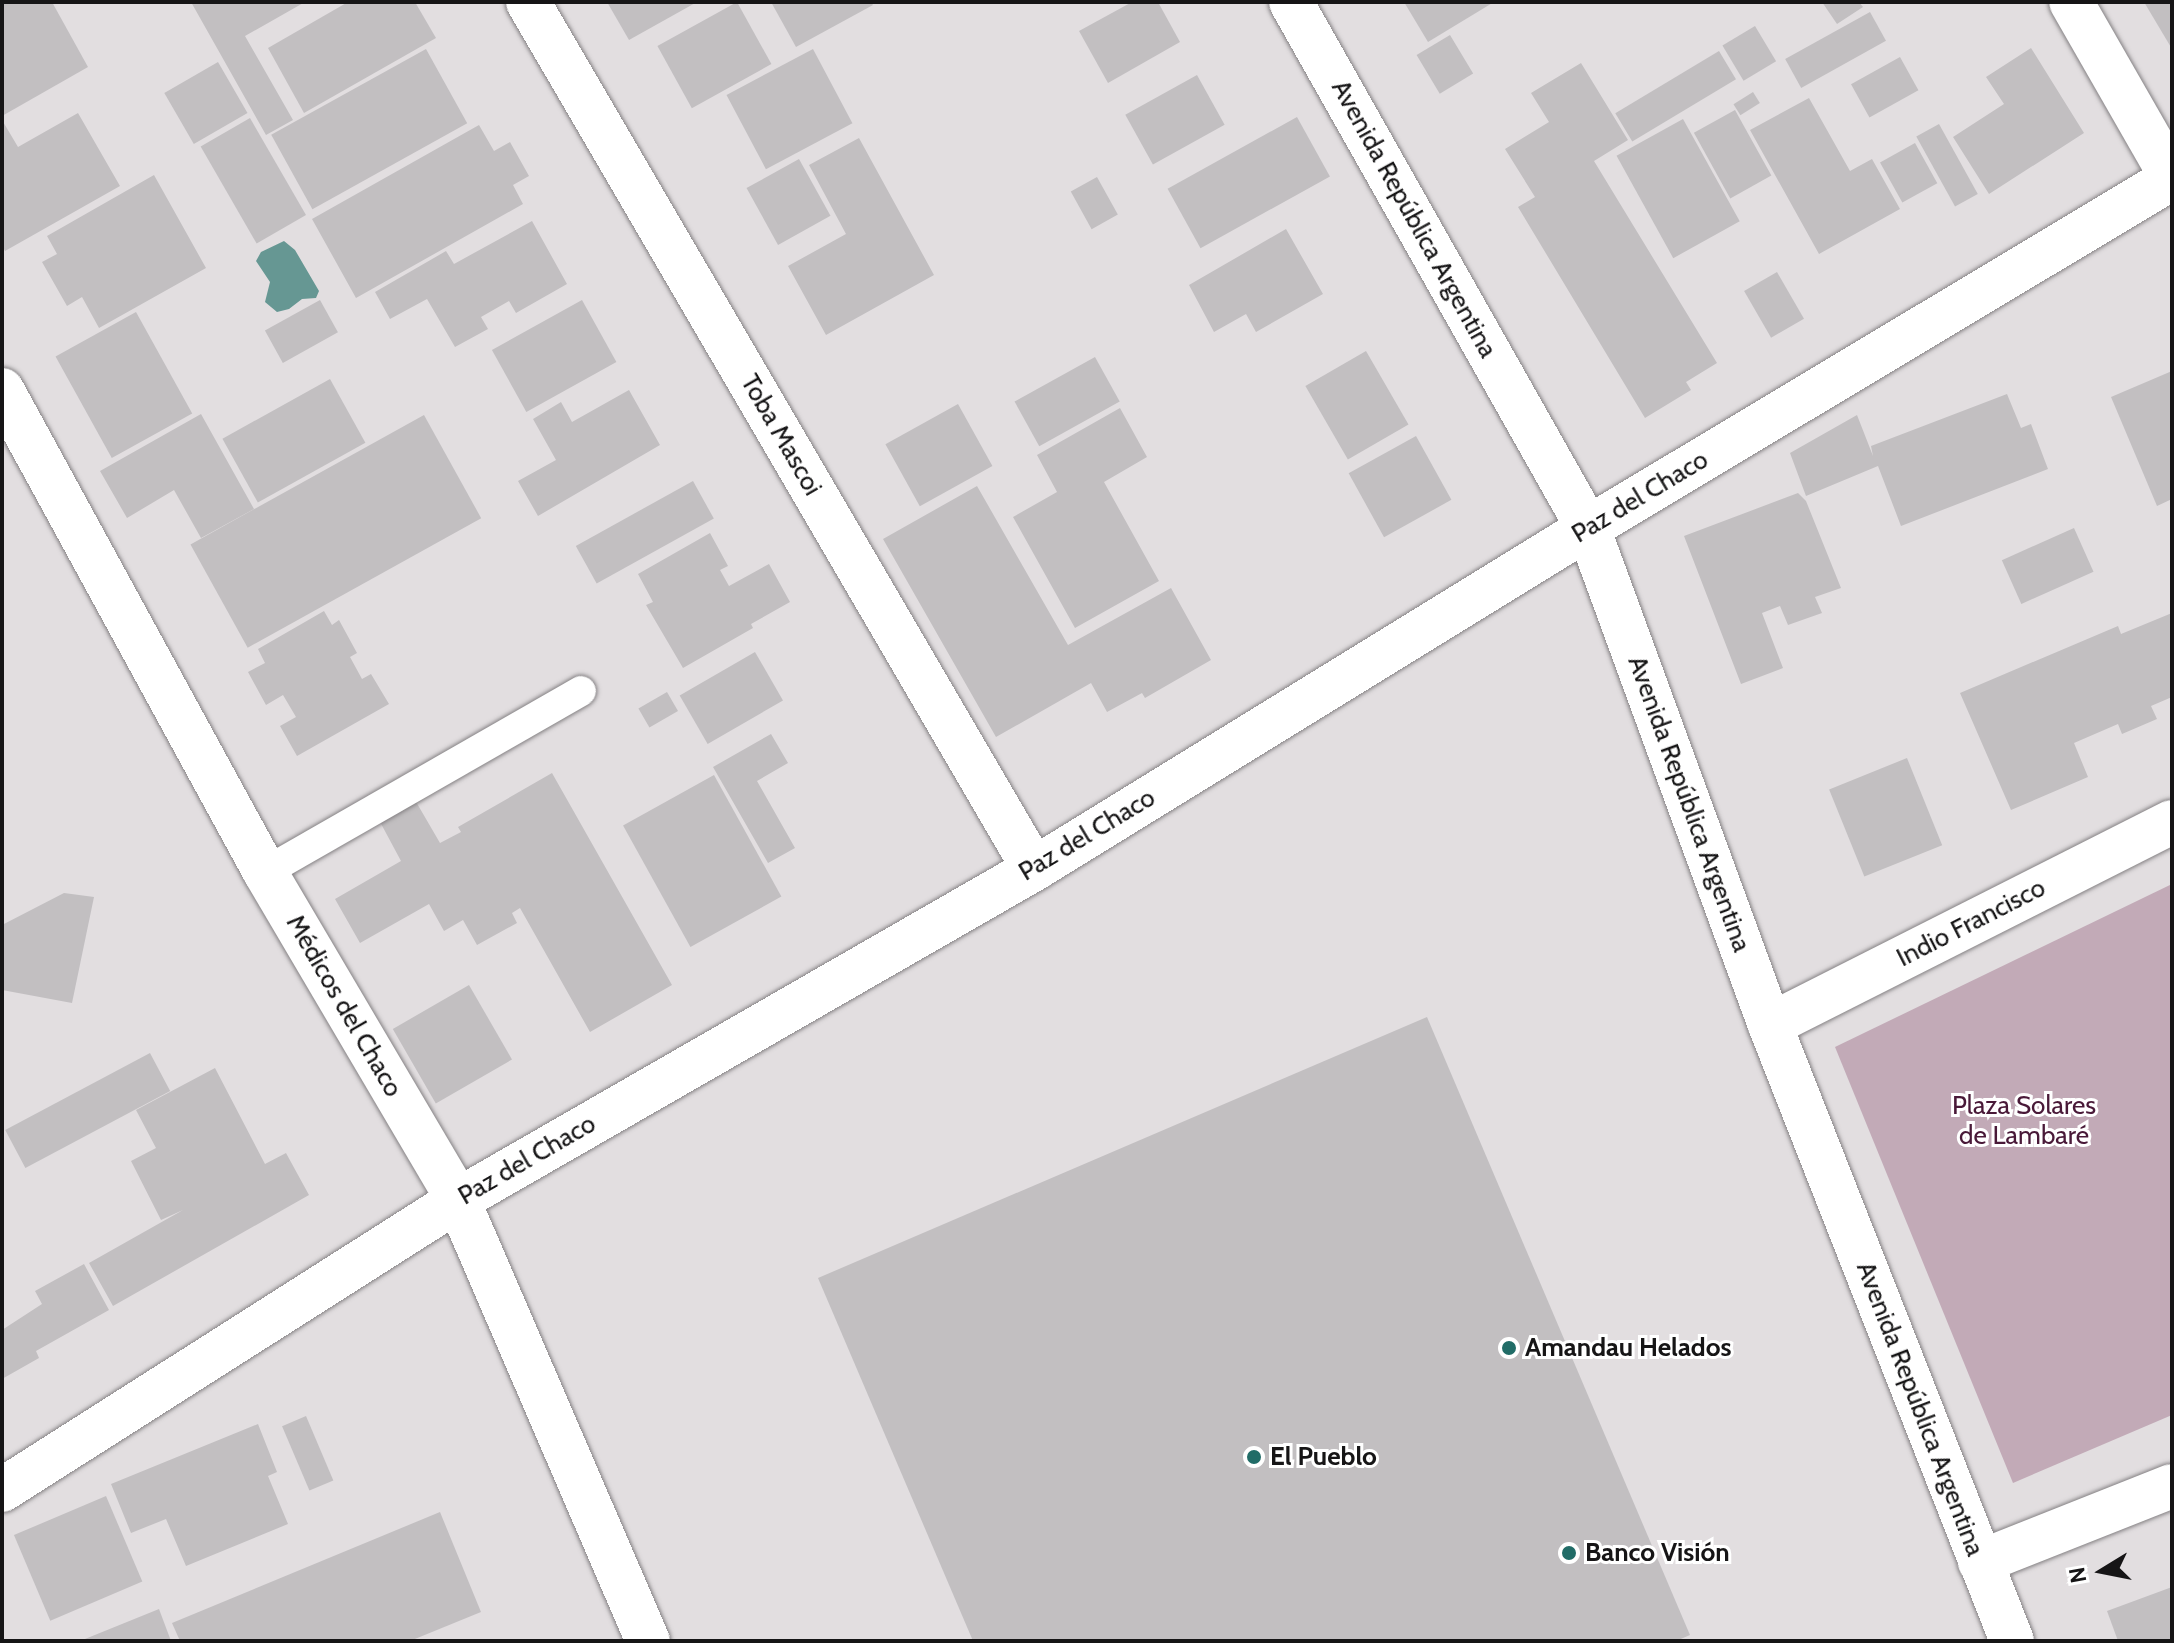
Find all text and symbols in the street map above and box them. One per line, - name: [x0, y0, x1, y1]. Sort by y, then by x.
- street label: Avenida República Argentina: [1325, 75, 1503, 363]
- street label: Toba Mascoi: [734, 369, 828, 501]
- street label: Paz del Chaco: [1566, 444, 1714, 550]
- street label: Avenida República Argentina: [1621, 652, 1757, 956]
- street label: Paz del Chaco: [1013, 782, 1161, 888]
- street label: Indio Francisco: [1892, 872, 2050, 974]
- street label: Médicos del Chaco: [279, 910, 409, 1102]
- park label: Plaza Solares de Lambaré: [1952, 1090, 2096, 1152]
- street label: Paz del Chaco: [453, 1108, 601, 1212]
- street label: Avenida República Argentina: [1849, 1258, 1991, 1560]
- place label: Amandau Helados: [1525, 1332, 1731, 1364]
- marker: Amandau Helados: [1500, 1339, 1518, 1357]
- place label: El Pueblo: [1270, 1441, 1377, 1473]
- marker: El Pueblo: [1245, 1448, 1263, 1466]
- north arrow: [2062, 1531, 2142, 1611]
- place label: Banco Visión: [1585, 1537, 1730, 1569]
- marker: Banco Visión: [1560, 1544, 1578, 1562]
- text: N: [2063, 1565, 2093, 1585]

